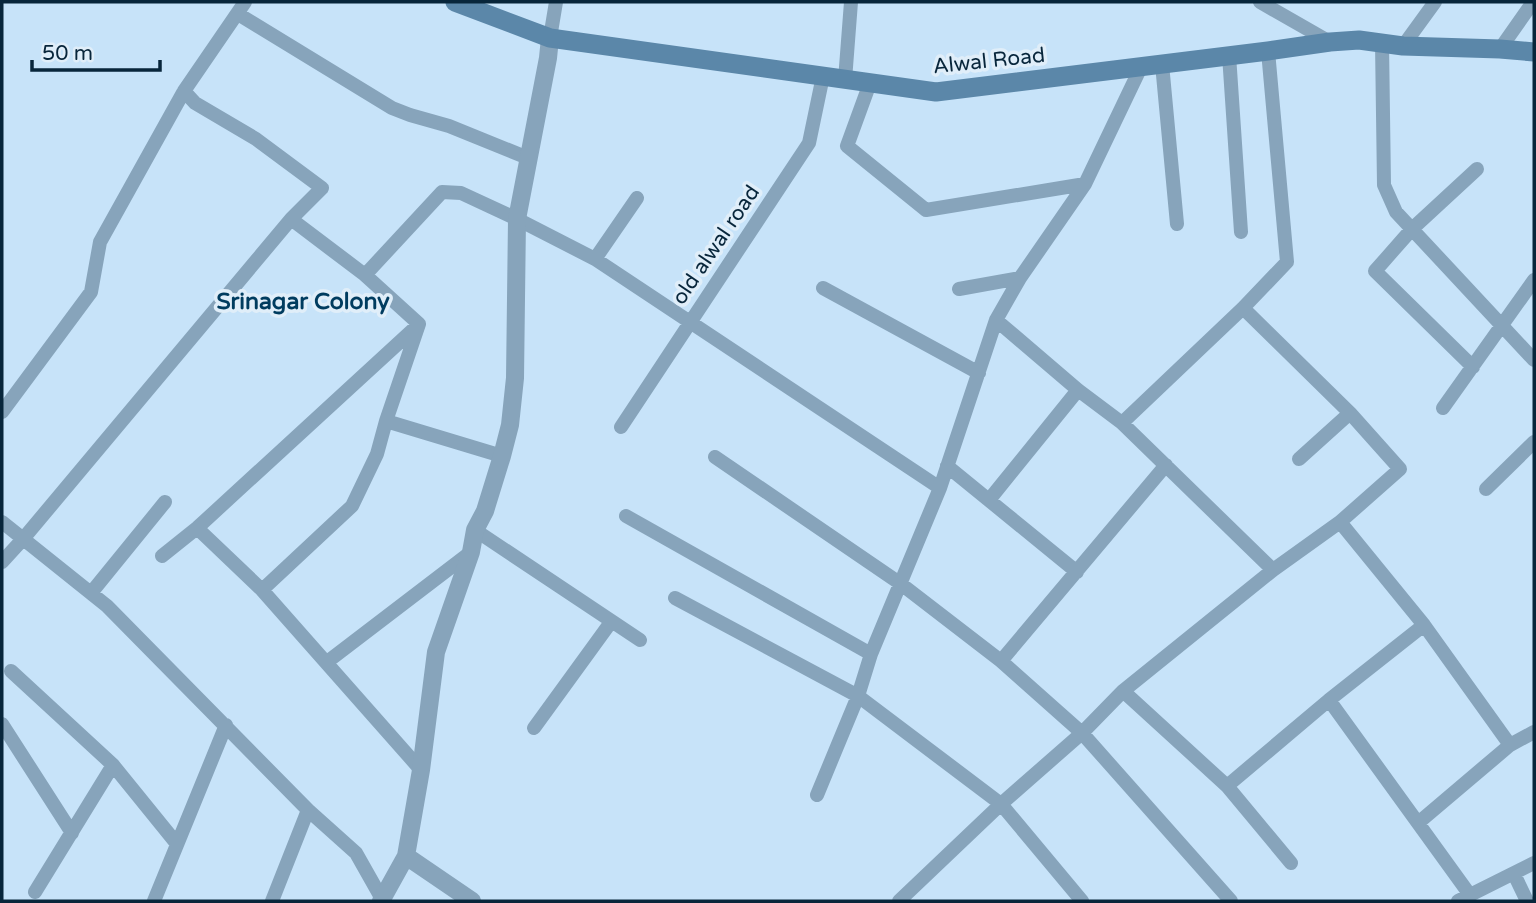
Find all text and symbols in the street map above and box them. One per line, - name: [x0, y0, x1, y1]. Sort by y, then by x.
- scale bar: [32, 28, 159, 72]
- text: 50 m: [42, 41, 93, 66]
- street label: Alwal Road: [932, 43, 1046, 79]
- street label: old alwal road: [667, 181, 765, 309]
- district label: Srinagar Colony: [216, 288, 390, 316]

